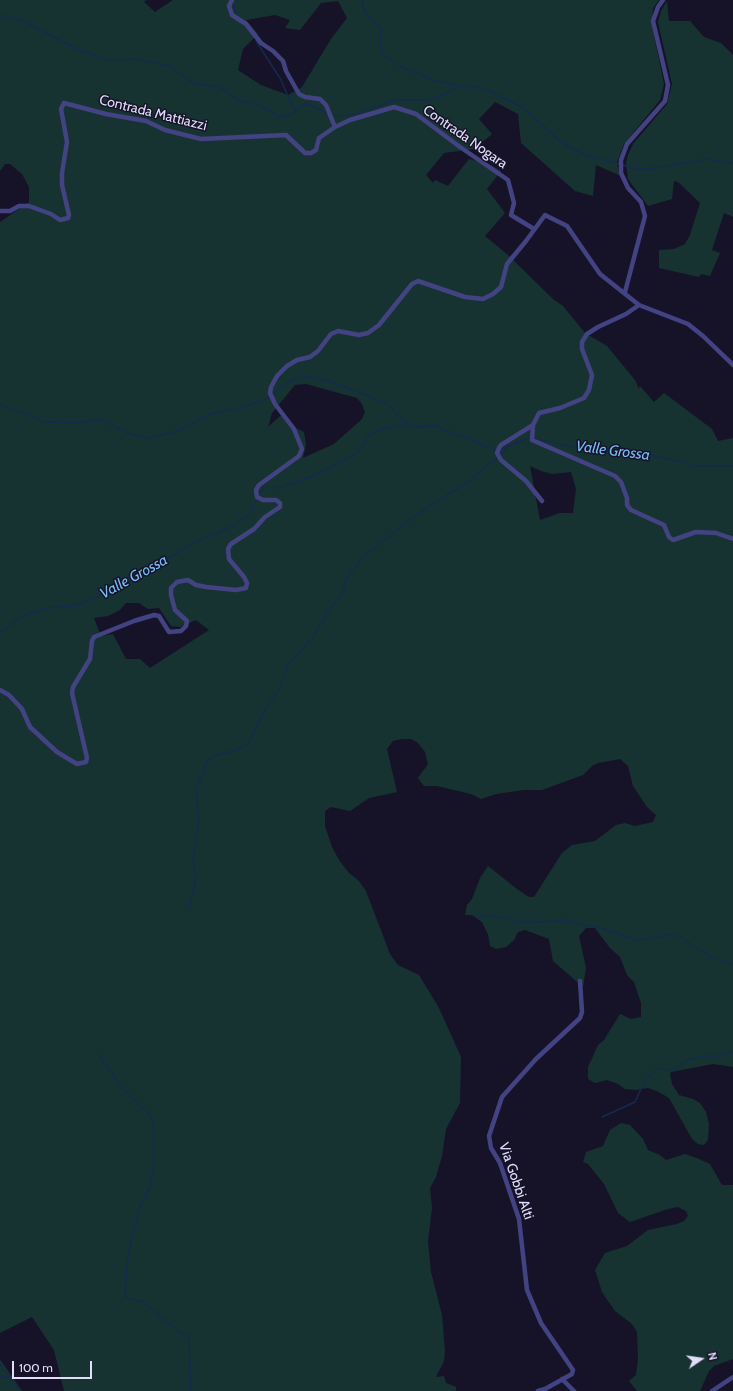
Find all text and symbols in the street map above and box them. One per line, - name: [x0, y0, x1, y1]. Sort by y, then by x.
- street label: Contrada Mattiazzi: [97, 91, 209, 135]
- street label: Contrada Nogara: [419, 102, 511, 172]
- water label: Valle Grossa: [575, 438, 651, 464]
- water label: Valle Grossa: [97, 551, 171, 603]
- street label: Via Gobbi Alti: [495, 1140, 537, 1222]
- north arrow: [681, 1339, 721, 1379]
- text: N: [705, 1351, 720, 1362]
- scale bar: [14, 1353, 94, 1379]
- text: 100 m: [19, 1360, 53, 1375]

